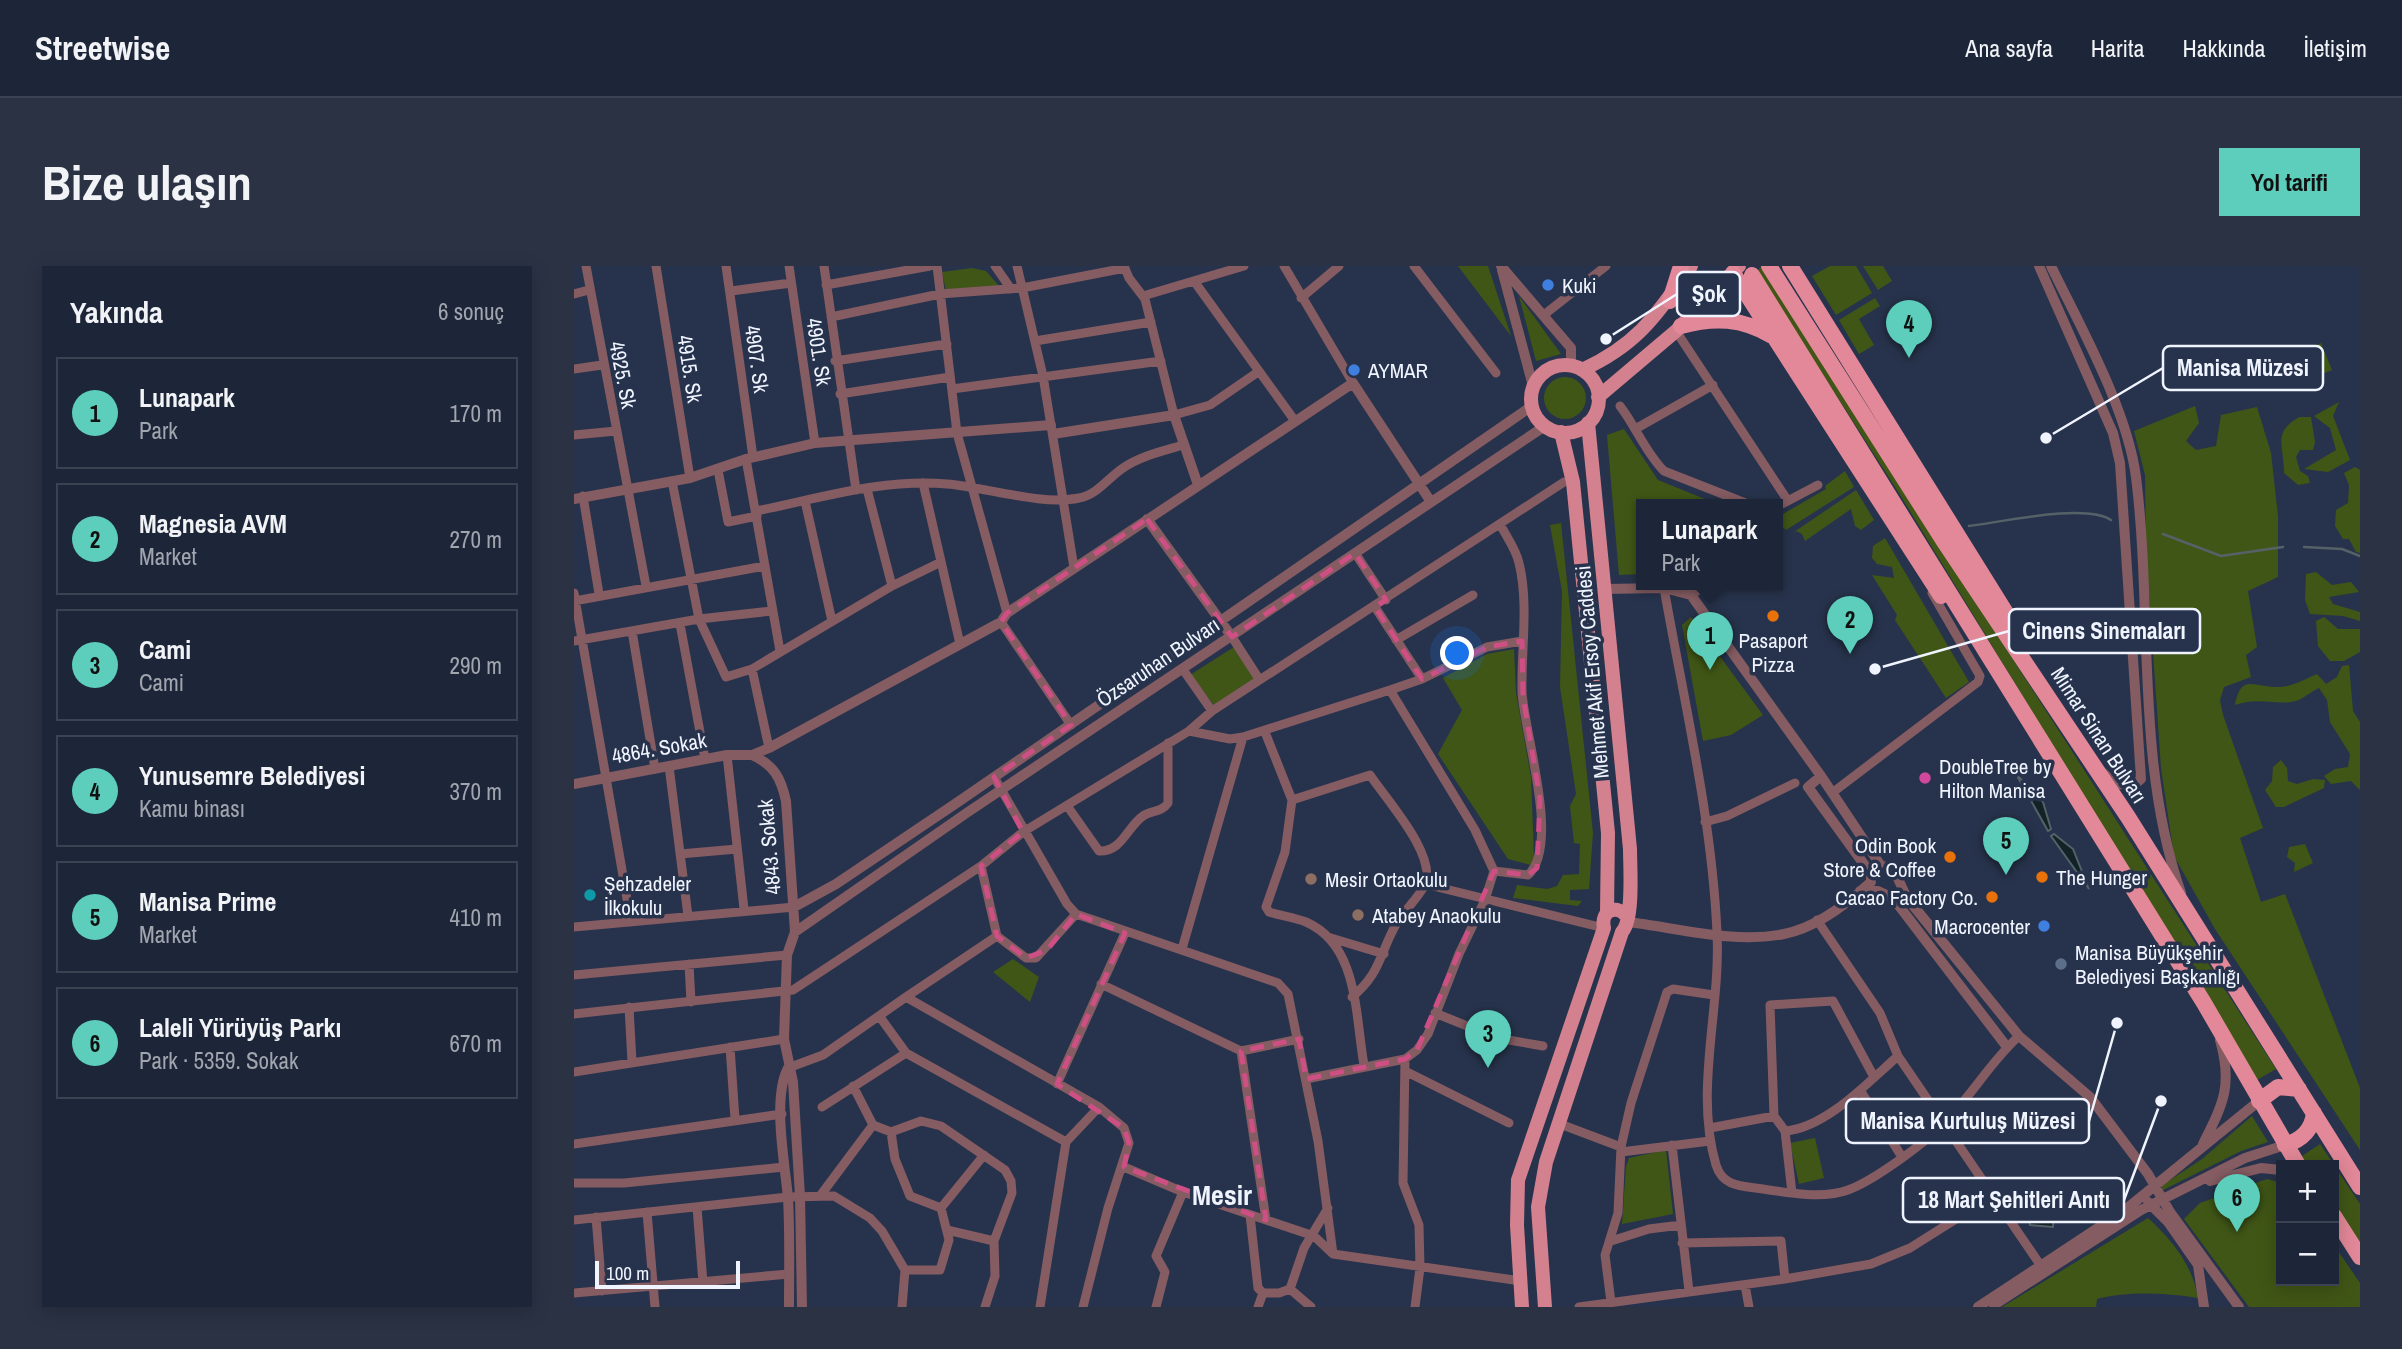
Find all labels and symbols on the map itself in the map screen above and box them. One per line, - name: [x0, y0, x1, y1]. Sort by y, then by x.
- place label: Kuki: [1562, 271, 1596, 300]
- callout: Şok: [1677, 272, 1740, 316]
- marker: Kuki: [1540, 277, 1556, 293]
- text: Şok: [1692, 278, 1727, 309]
- pin: 4: [1886, 300, 1932, 358]
- street label: 4901. Sk: [799, 316, 839, 388]
- street label: 4907. Sk: [738, 323, 776, 395]
- street label: 4915. Sk: [670, 333, 710, 405]
- street label: 4925. Sk: [602, 339, 644, 412]
- callout: Manisa Müzesi: [2163, 346, 2323, 390]
- text: Manisa Müzesi: [2177, 352, 2309, 383]
- place label: AYMAR: [1367, 356, 1428, 385]
- marker: AYMAR: [1346, 362, 1362, 378]
- street label: Mehmet Akif Ersoy Caddesi: [1568, 564, 1616, 780]
- pin: 2: [1827, 596, 1873, 654]
- marker: Pasaport Pizza: [1765, 608, 1781, 624]
- callout: Cinens Sinemaları: [2009, 609, 2200, 653]
- street label: Özsaruhan Bulvarı: [1091, 610, 1225, 714]
- pin: 1: [1687, 612, 1733, 670]
- text: Cinens Sinemaları: [2022, 615, 2186, 646]
- place label: Pasaport Pizza: [1739, 626, 1808, 679]
- your location: [1440, 636, 1474, 670]
- street label: Mimar Sinan Bulvarı: [2044, 661, 2154, 809]
- street label: 4864. Sokak: [609, 725, 709, 771]
- place label: DoubleTree by Hilton Manisa: [1939, 752, 2052, 805]
- marker: DoubleTree by Hilton Manisa: [1917, 770, 1933, 786]
- street label: 4843. Sokak: [750, 798, 788, 896]
- pin: 5: [1983, 817, 2029, 875]
- place label: Odin Book Store & Coffee: [1823, 831, 1936, 884]
- marker: Odin Book Store & Coffee: [1942, 849, 1958, 865]
- place label: The Hunger: [2056, 863, 2147, 892]
- place label: Mesir Ortaokulu: [1325, 865, 1448, 894]
- place label: Şehzadeler İlkokulu: [604, 869, 691, 922]
- marker: The Hunger: [2034, 869, 2050, 885]
- marker: Mesir Ortaokulu: [1303, 871, 1319, 887]
- place label: Cacao Factory Co.: [1835, 883, 1978, 912]
- marker: Şehzadeler İlkokulu: [582, 887, 598, 903]
- marker: Cacao Factory Co.: [1984, 889, 2000, 905]
- place label: Atabey Anaokulu: [1371, 901, 1501, 930]
- marker: Atabey Anaokulu: [1350, 907, 1366, 923]
- place label: Macrocenter: [1934, 912, 2030, 941]
- marker: Macrocenter: [2036, 918, 2052, 934]
- place label: Manisa Büyükşehir Belediyesi Başkanlığı: [2075, 938, 2241, 991]
- marker: Manisa Büyükşehir Belediyesi Başkanlığı: [2053, 956, 2069, 972]
- pin: 3: [1465, 1010, 1511, 1068]
- callout: Manisa Kurtuluş Müzesi: [1846, 1099, 2089, 1143]
- text: Manisa Kurtuluş Müzesi: [1861, 1105, 2075, 1136]
- pin: 6: [2214, 1174, 2260, 1232]
- district label: Mesir: [1192, 1176, 1252, 1214]
- callout: 18 Mart Şehitleri Anıtı: [1903, 1178, 2124, 1222]
- text: 18 Mart Şehitleri Anıtı: [1918, 1184, 2110, 1215]
- scale bar: [595, 1258, 740, 1290]

